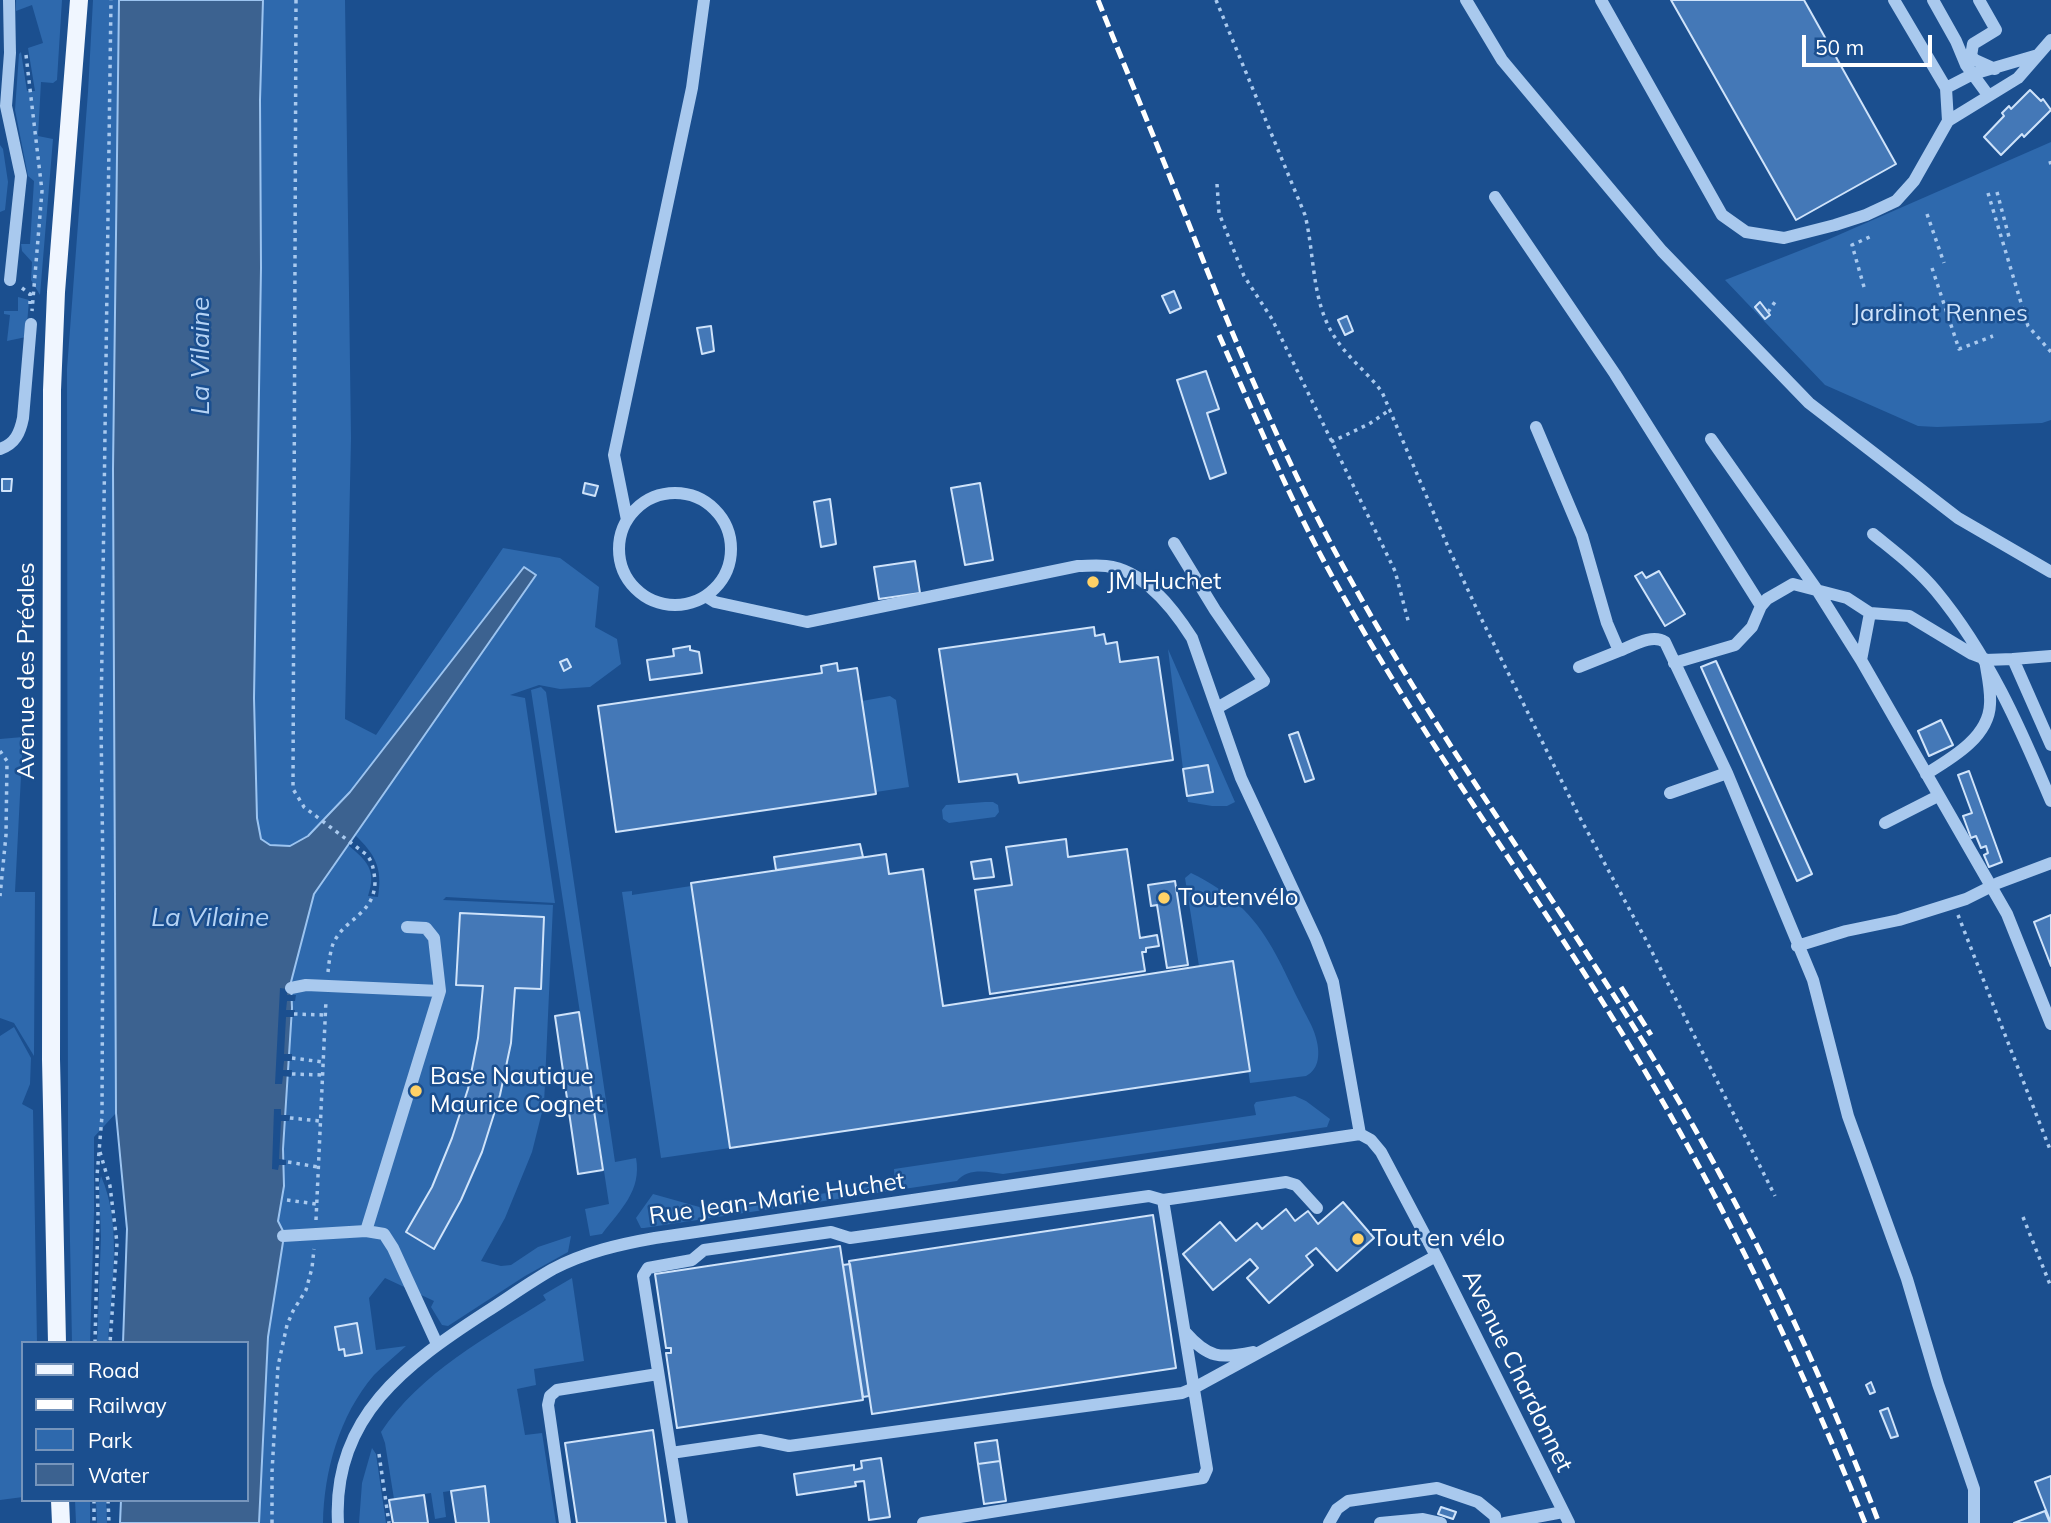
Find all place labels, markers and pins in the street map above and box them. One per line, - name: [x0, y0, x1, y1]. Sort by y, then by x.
- place label: JM Huchet: [1107, 568, 1221, 596]
- marker: JM Huchet: [1085, 574, 1101, 590]
- place label: Toutenvélo: [1178, 884, 1299, 912]
- marker: Toutenvélo: [1156, 890, 1172, 906]
- place label: Base Nautique Maurice Cognet: [430, 1063, 603, 1119]
- marker: Base Nautique Maurice Cognet: [408, 1083, 424, 1099]
- place label: Tout en vélo: [1372, 1225, 1505, 1253]
- marker: Tout en vélo: [1350, 1231, 1366, 1247]

